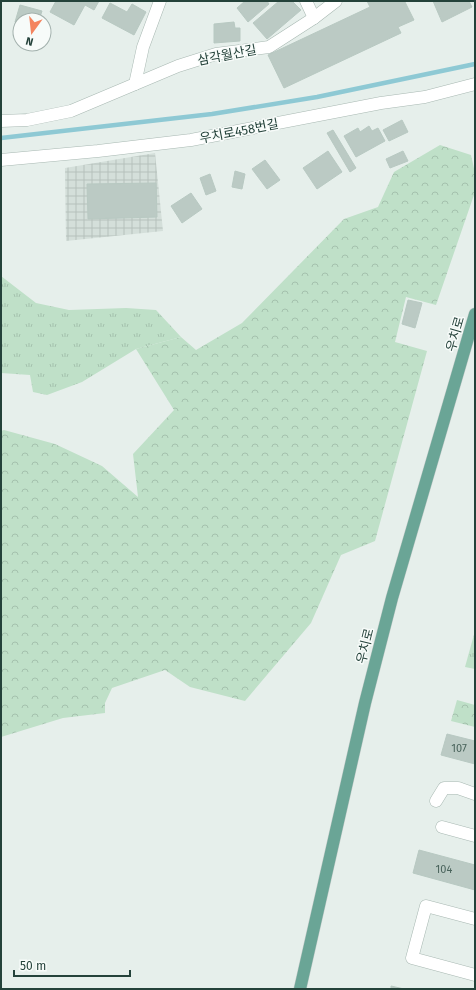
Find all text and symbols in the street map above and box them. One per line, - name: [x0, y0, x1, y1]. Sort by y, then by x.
- north arrow: [12, 12, 52, 52]
- text: N: [24, 34, 35, 48]
- street label: 삼각월산길: [196, 42, 258, 68]
- street label: 우치로458번길: [198, 116, 280, 146]
- street label: 우치로: [443, 315, 467, 353]
- street label: 우치로: [353, 627, 377, 665]
- house number: 107: [451, 742, 467, 755]
- house number: 104: [436, 863, 453, 876]
- scale bar: [14, 952, 130, 978]
- text: 50 m: [20, 959, 46, 973]

